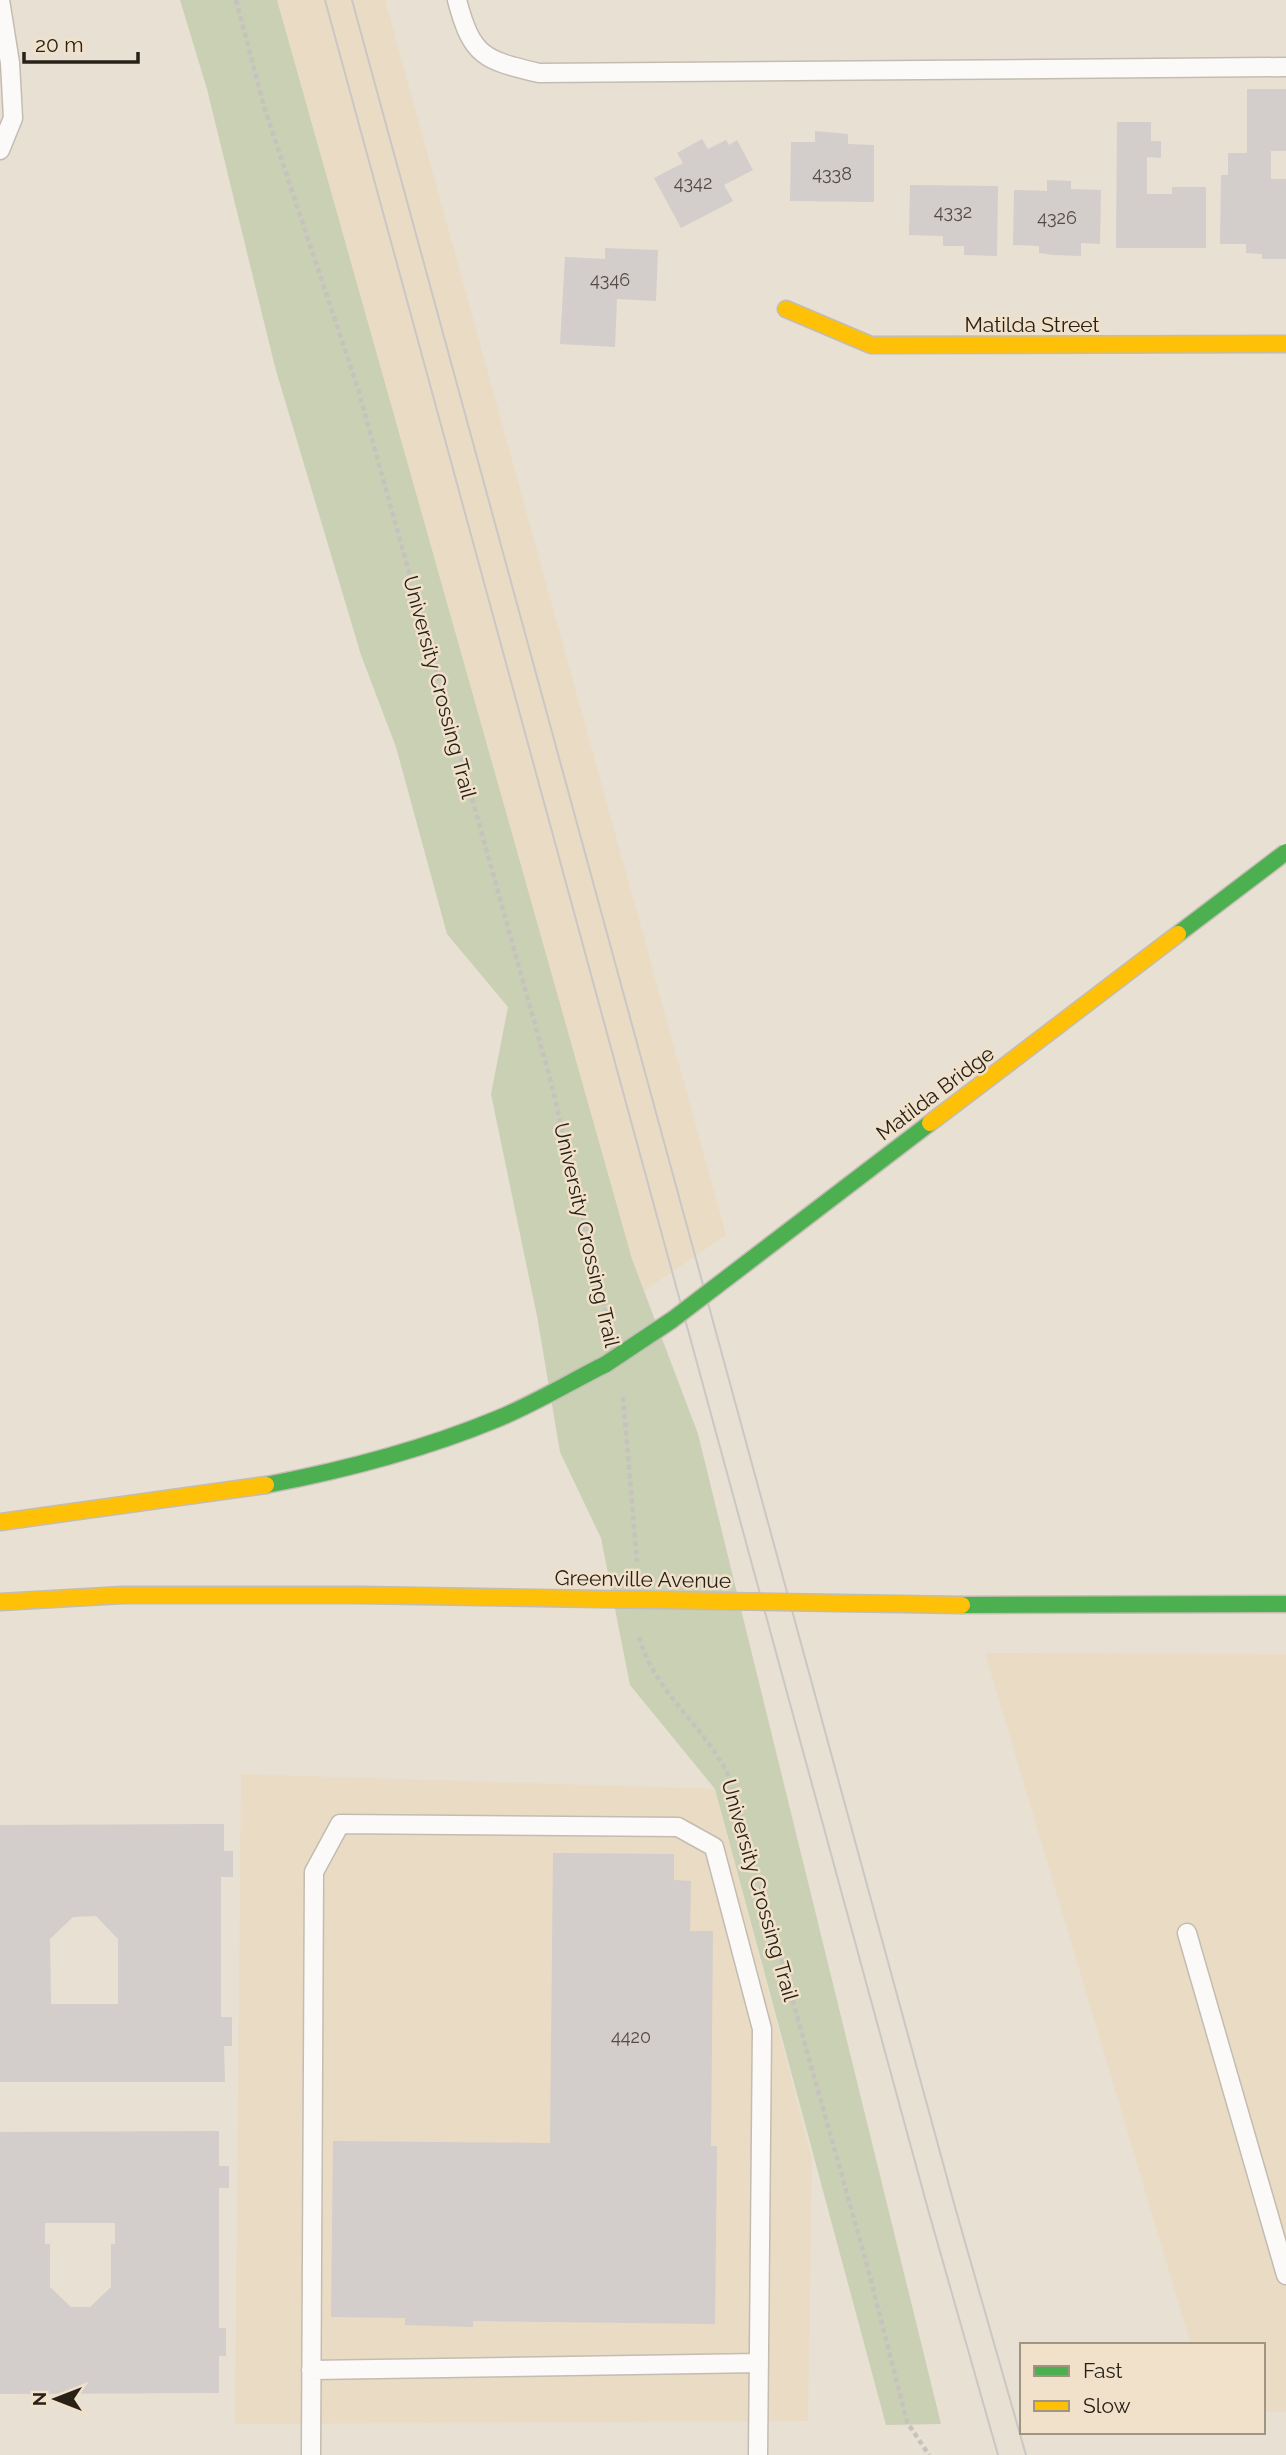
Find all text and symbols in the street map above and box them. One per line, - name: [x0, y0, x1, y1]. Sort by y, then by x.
- scale bar: [24, 21, 138, 65]
- text: 20 m: [35, 32, 83, 57]
- house number: 4338: [812, 163, 852, 184]
- house number: 4342: [674, 172, 712, 193]
- house number: 4332: [934, 201, 972, 222]
- house number: 4326: [1037, 207, 1077, 228]
- house number: 4346: [590, 269, 630, 290]
- street label: Matilda Street: [964, 312, 1100, 337]
- street label: University Crossing Trail: [398, 573, 482, 801]
- street label: Matilda Bridge: [871, 1041, 999, 1145]
- street label: University Crossing Trail: [549, 1120, 625, 1350]
- street label: Greenville Avenue: [554, 1565, 732, 1593]
- street label: University Crossing Trail: [716, 1776, 804, 2004]
- house number: 4420: [611, 2026, 651, 2047]
- legend: [1020, 2343, 1265, 2434]
- text: Fast: [1083, 2358, 1123, 2383]
- north arrow: [21, 2364, 91, 2434]
- text: N: [28, 2392, 50, 2406]
- text: Slow: [1083, 2393, 1131, 2418]

